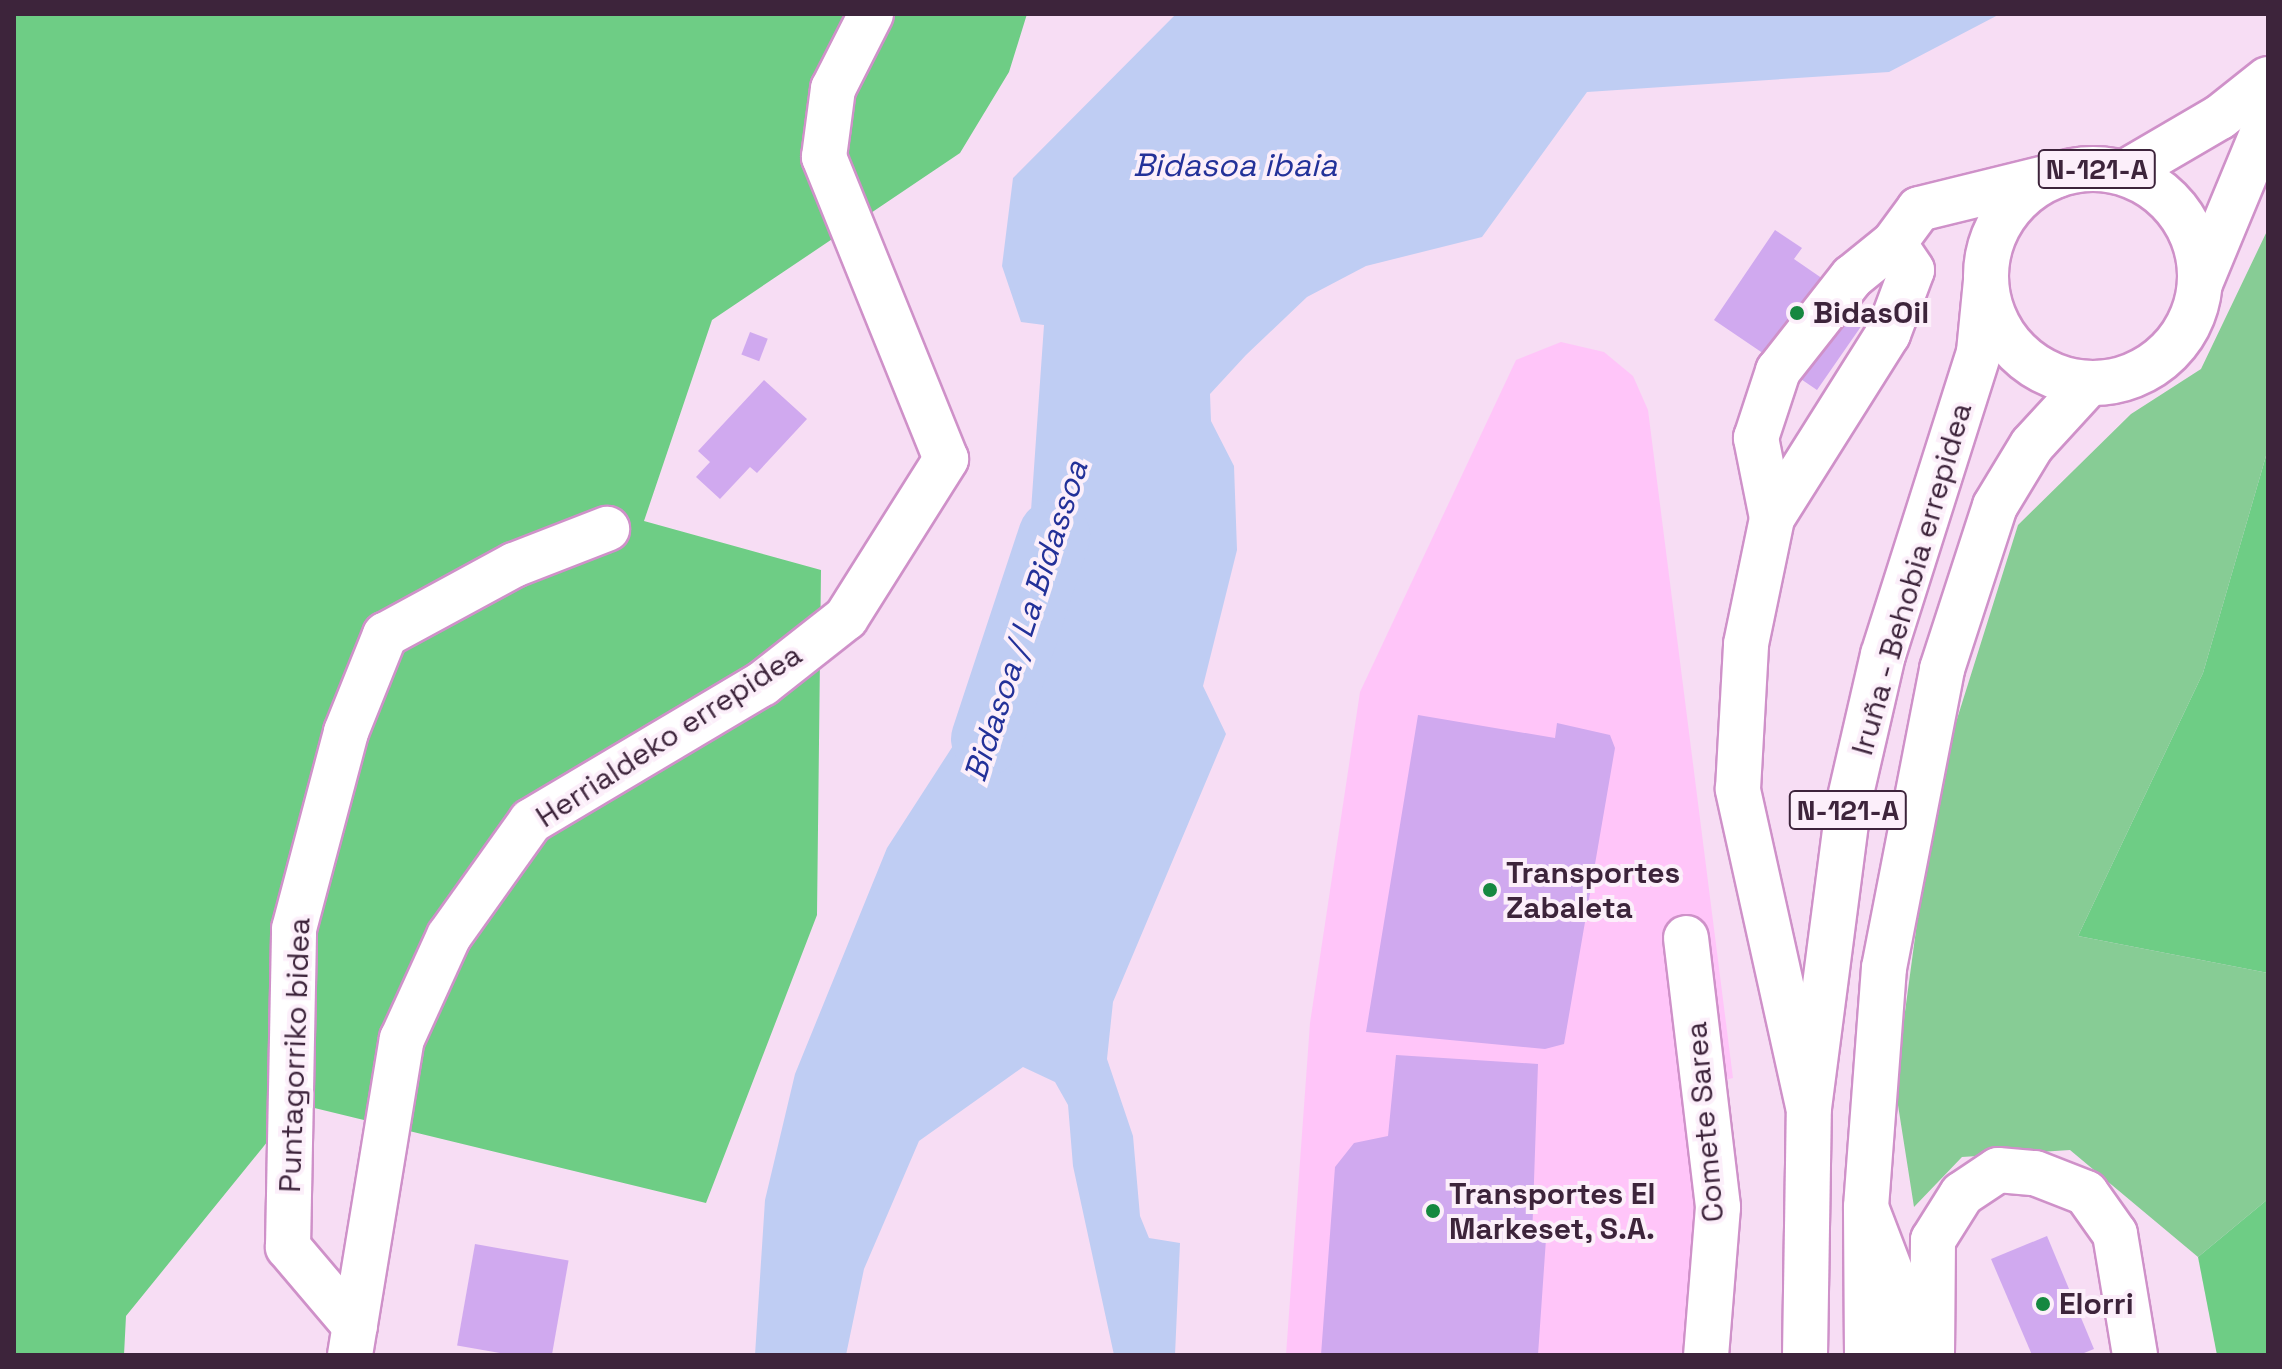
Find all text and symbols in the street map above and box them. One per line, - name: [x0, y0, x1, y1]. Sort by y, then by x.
- road number: N-121-A: [2037, 145, 2157, 193]
- water label: Bidasoa ibaia: [1133, 146, 1337, 184]
- place label: BidasOil: [1813, 295, 1929, 331]
- marker: BidasOil: [1788, 304, 1806, 322]
- street label: Iruña - Behobia errepidea: [1844, 398, 1980, 760]
- water label: Bidasoa / La Bidassoa: [956, 456, 1096, 786]
- street label: Herrialdeko errepidea: [530, 637, 808, 835]
- road number: N-121-A: [1788, 786, 1908, 834]
- place label: Transportes Zabaleta: [1506, 855, 1680, 926]
- marker: Transportes Zabaleta: [1481, 881, 1499, 899]
- street label: Puntagorriko bidea: [272, 917, 318, 1193]
- street label: Comete Sarea: [1678, 1020, 1732, 1224]
- place label: Transportes El Markeset, S.A.: [1449, 1176, 1656, 1246]
- marker: Transportes El Markeset, S.A.: [1424, 1202, 1442, 1220]
- place label: Elorri: [2059, 1286, 2134, 1322]
- marker: Elorri: [2034, 1295, 2052, 1313]

